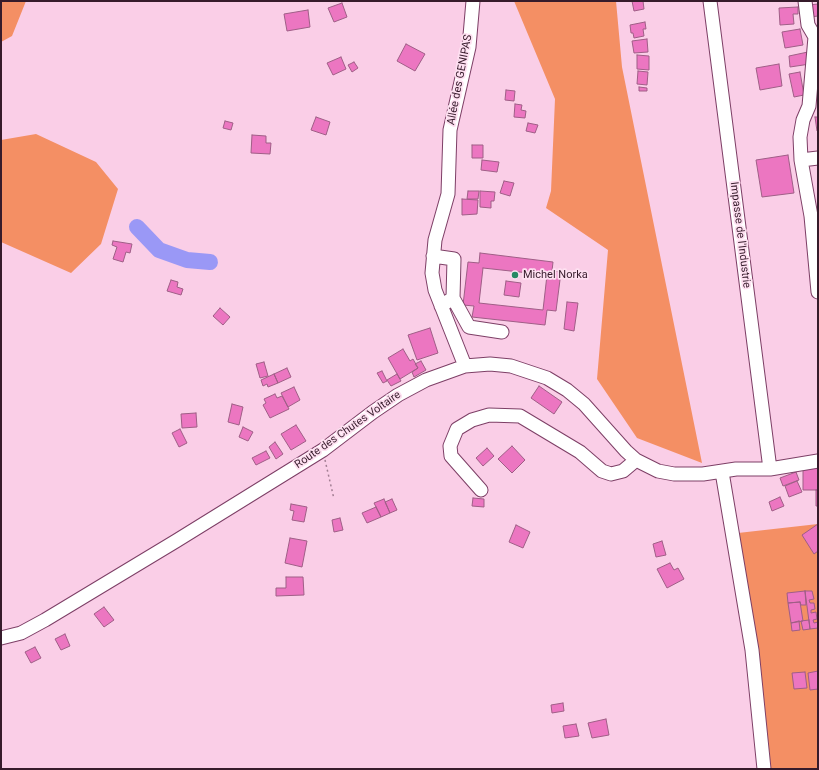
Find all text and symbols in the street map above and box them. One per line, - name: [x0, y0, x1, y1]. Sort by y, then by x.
- street label: Allée des GENIPAS: [445, 34, 475, 126]
- street label: Impasse de l'Industrie: [727, 181, 753, 289]
- place label: Michel Norka: [523, 268, 588, 282]
- marker: Michel Norka: [510, 270, 520, 280]
- street label: Route des Chutes Voltaire: [293, 388, 403, 472]

